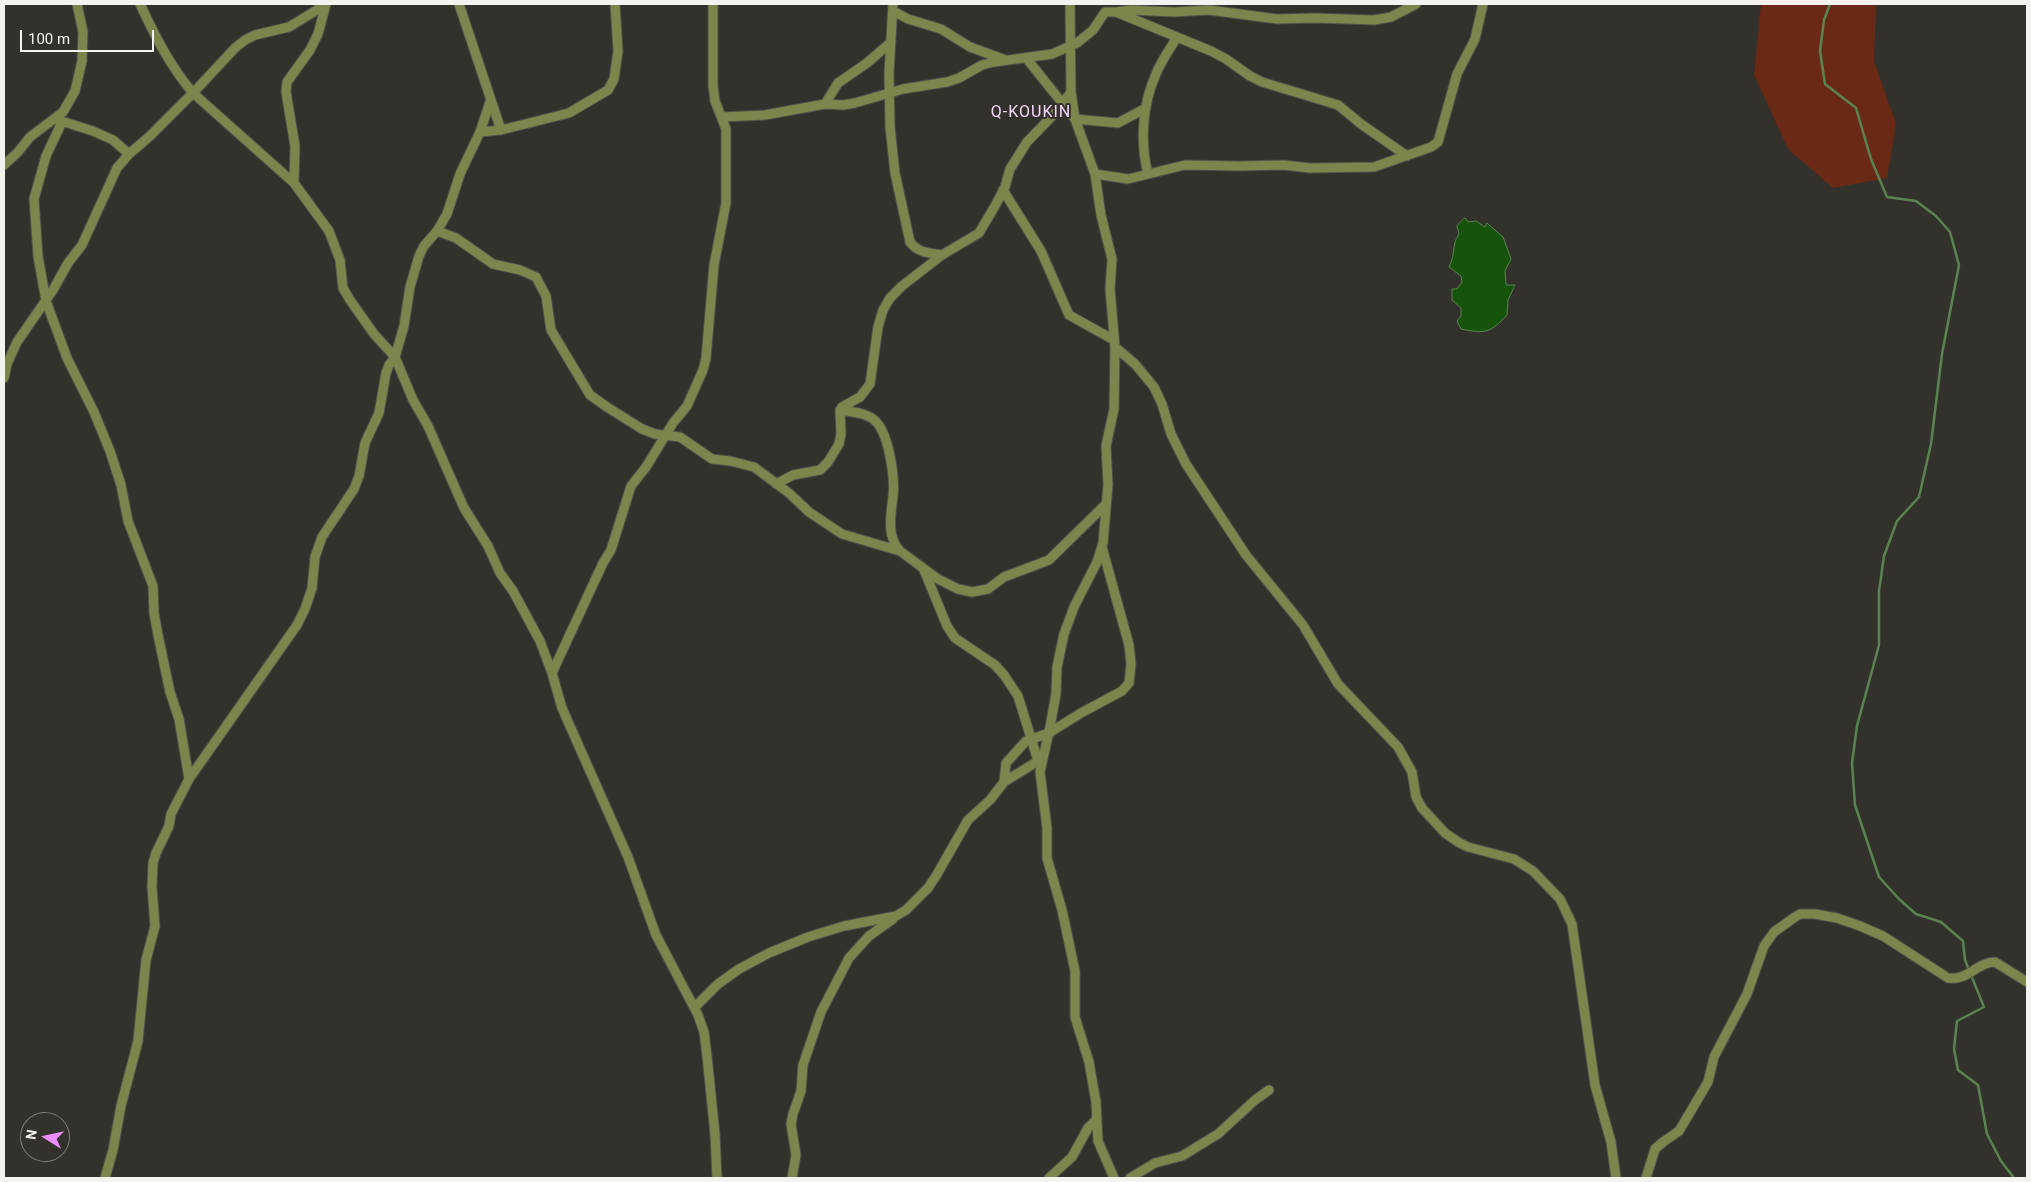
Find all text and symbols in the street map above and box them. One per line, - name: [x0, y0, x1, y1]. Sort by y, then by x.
- scale bar: [22, 20, 156, 52]
- text: 100 m: [28, 30, 70, 48]
- district label: Q-KOUKIN: [990, 103, 1072, 123]
- north arrow: [20, 1112, 70, 1162]
- text: N: [22, 1128, 40, 1141]

